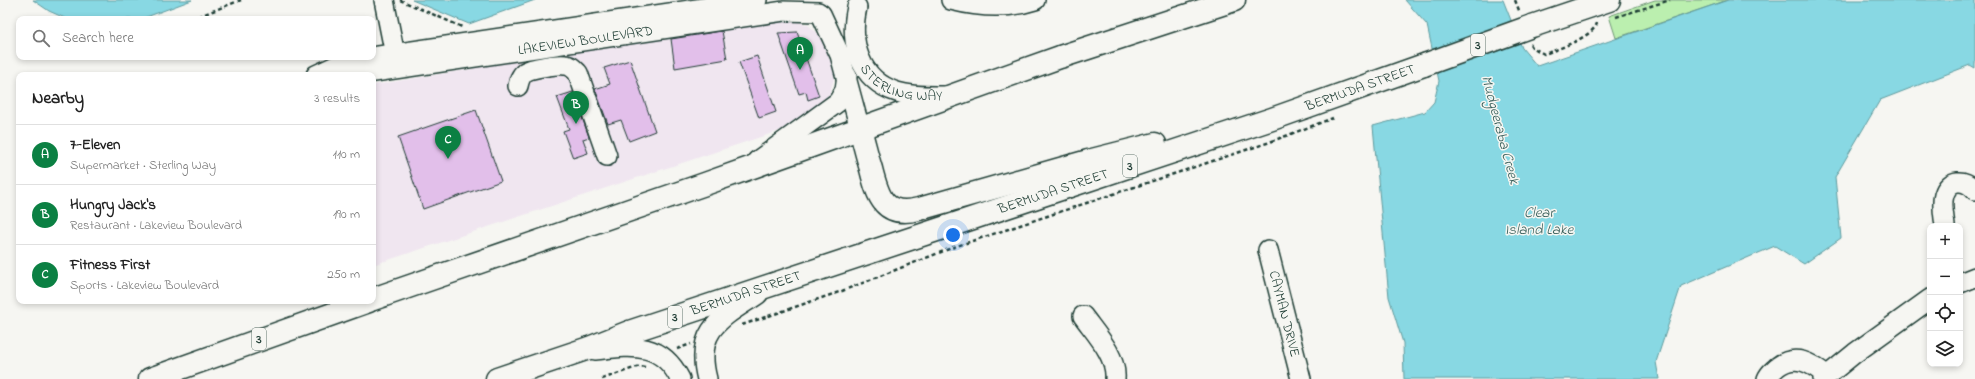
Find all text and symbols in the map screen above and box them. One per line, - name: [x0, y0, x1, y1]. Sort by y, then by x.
- search box: [16, 16, 376, 60]
- street label: LAKEVIEW BOULEVARD: [517, 20, 654, 61]
- icon: search: [30, 27, 52, 49]
- text: Search here: [62, 27, 134, 49]
- road number: 3: [1471, 34, 1485, 56]
- pin: A: [787, 37, 813, 70]
- street label: BERMUDA STREET: [1301, 59, 1418, 117]
- street label: STERLING WAY: [855, 60, 943, 107]
- water label: Mudgeeraba Creek: [1474, 73, 1525, 188]
- text: Nearby: [32, 86, 84, 111]
- text: 3 results: [314, 89, 360, 108]
- pin: B: [563, 91, 589, 124]
- pin: C: [435, 126, 461, 159]
- text: 7-Eleven: [70, 134, 121, 156]
- text: A: [41, 145, 49, 164]
- text: 110 m: [333, 145, 360, 164]
- road number: 3: [1123, 155, 1137, 177]
- text: Supermarket · Sterling Way: [70, 156, 216, 175]
- street label: BERMUDA STREET: [994, 163, 1111, 220]
- text: Hungry Jack's: [70, 194, 156, 216]
- water label: Clear Island Lake: [1505, 202, 1574, 241]
- text: B: [41, 205, 49, 224]
- text: 190 m: [333, 205, 360, 224]
- text: Restaurant · Lakeview Boulevard: [70, 216, 242, 235]
- map controls: [1927, 223, 1963, 367]
- button: +: [1927, 223, 1963, 259]
- your location: [943, 225, 963, 245]
- text: Fitness First: [70, 254, 150, 276]
- button: −: [1927, 259, 1963, 295]
- text: C: [41, 265, 49, 284]
- text: 250 m: [327, 265, 360, 284]
- street label: BERMUDA STREET: [687, 265, 804, 322]
- street label: CAYMAN DRIVE: [1263, 269, 1305, 359]
- text: Sports · Lakeview Boulevard: [70, 276, 219, 295]
- button: locate: [1927, 295, 1963, 331]
- road number: 3: [668, 306, 682, 328]
- road number: 3: [252, 328, 266, 350]
- button: layers: [1927, 331, 1963, 367]

